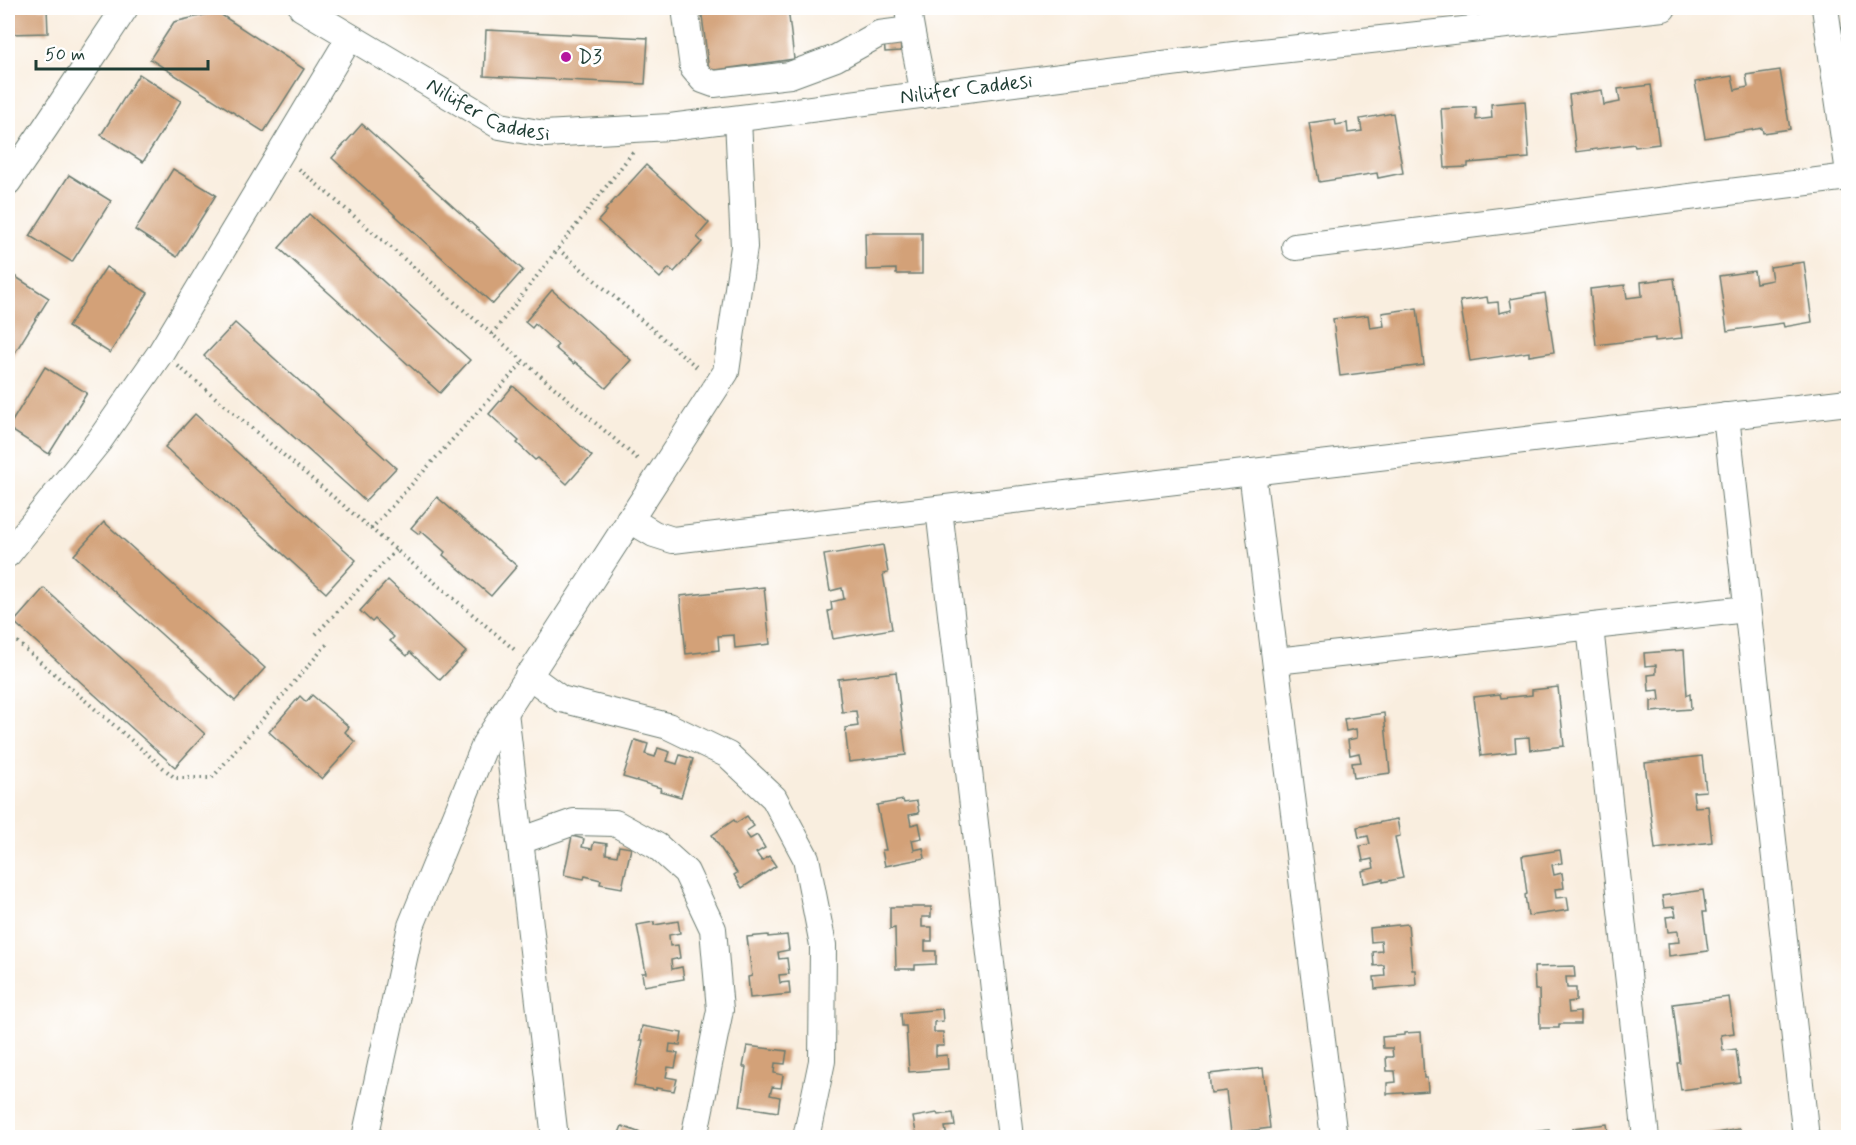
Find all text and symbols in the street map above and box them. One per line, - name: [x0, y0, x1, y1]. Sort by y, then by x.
- scale bar: [36, 33, 208, 71]
- text: 50 m: [45, 43, 85, 67]
- place label: D3: [578, 43, 602, 71]
- marker: D3: [559, 50, 573, 64]
- street label: Nilüfer Caddesi: [898, 67, 1034, 112]
- street label: Nilüfer Caddesi: [421, 71, 551, 148]

